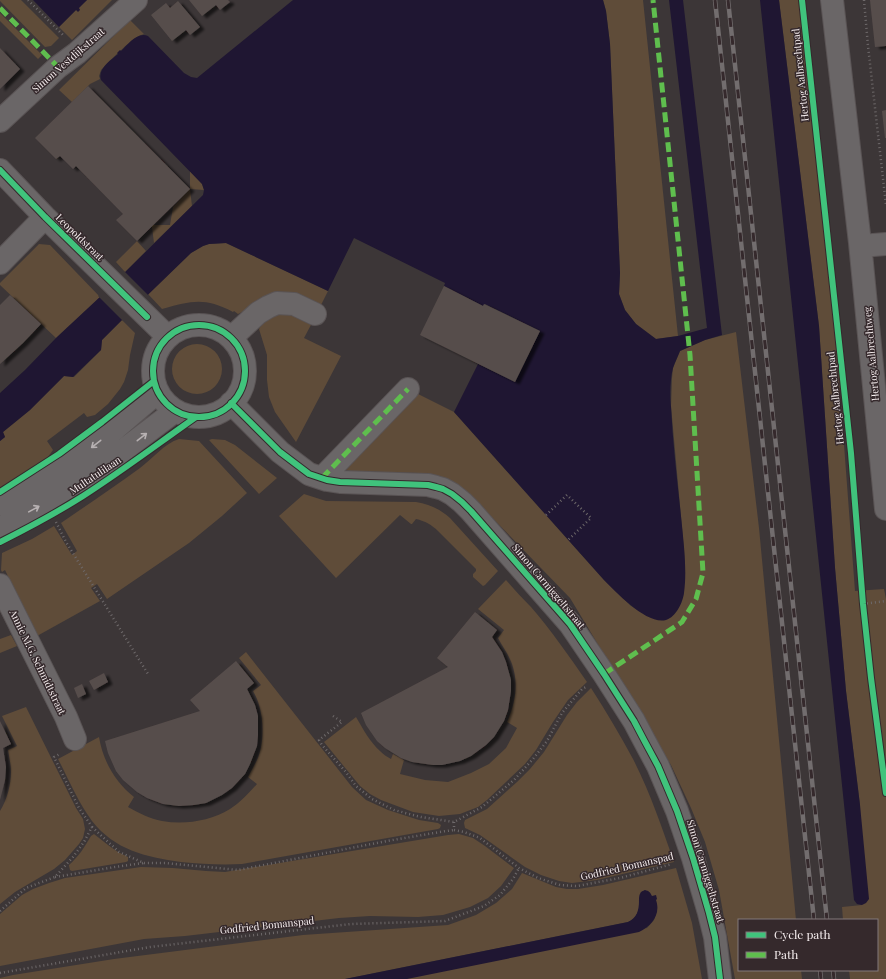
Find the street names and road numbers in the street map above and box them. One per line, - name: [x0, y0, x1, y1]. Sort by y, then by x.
- street label: Simon Vestdijkstraat: [29, 24, 108, 96]
- street label: Hertog Aalbrechtpad: [788, 28, 812, 122]
- street label: Leopoldstraat: [53, 210, 108, 264]
- street label: Hertog Aalbrechtweg: [860, 306, 882, 402]
- street label: Hertog Aalbrechtpad: [823, 351, 847, 445]
- street label: Multatulilaan: [66, 452, 124, 498]
- street label: Simon Carmiggeltstraat: [509, 540, 589, 632]
- street label: Annie M.G. Schmidtstraat: [6, 606, 70, 717]
- street label: Simon Carmiggeltstraat: [684, 818, 728, 925]
- street label: Godfried Bomanspad: [579, 848, 675, 884]
- street label: Godfried Bomanspad: [219, 913, 315, 937]

